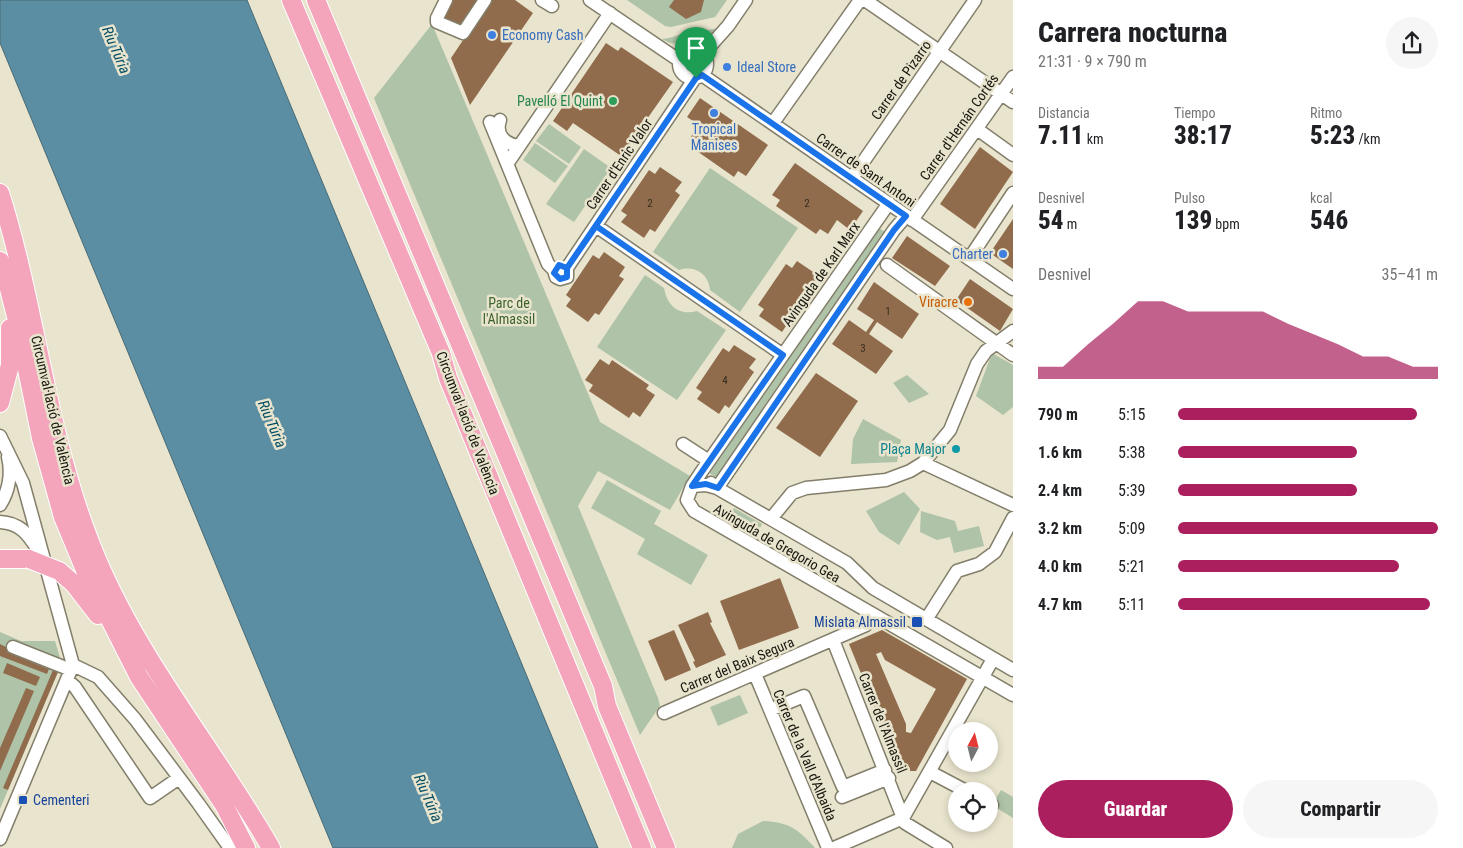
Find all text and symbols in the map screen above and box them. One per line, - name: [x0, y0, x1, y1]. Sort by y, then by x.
- text: Carrera nocturna: [1038, 16, 1227, 49]
- button: share: [1386, 17, 1438, 69]
- water label: Riu Túria: [98, 24, 134, 76]
- place label: Economy Cash: [502, 27, 584, 43]
- pin: [675, 27, 717, 78]
- marker: Economy Cash: [486, 29, 498, 41]
- icon: arrive: [682, 34, 710, 62]
- street label: Carrer de Pizarro: [868, 37, 934, 123]
- text: 21:31 · 9 × 790 m: [1038, 52, 1147, 71]
- place label: Ideal Store: [737, 59, 797, 75]
- marker: Ideal Store: [721, 61, 733, 73]
- street label: Carrer d'Hernán Cortés: [916, 71, 1002, 183]
- place label: Pavelló El Quint: [517, 93, 603, 109]
- marker: Pavelló El Quint: [607, 95, 619, 107]
- text: Distancia: [1038, 105, 1090, 121]
- text: Tiempo: [1174, 105, 1216, 121]
- text: Ritmo: [1310, 105, 1342, 121]
- marker: Tropical Manises: [708, 107, 720, 119]
- street label: Carrer d'Enric Valor: [583, 116, 655, 212]
- place label: Tropical Manises: [691, 121, 737, 153]
- text: 7.11: [1038, 121, 1084, 150]
- text: 38:17: [1174, 121, 1232, 150]
- text: 5:23: [1310, 121, 1355, 150]
- street label: Carrer de Sant Antoni: [813, 130, 919, 210]
- text: km: [1084, 131, 1104, 147]
- text: /km: [1355, 131, 1380, 147]
- text: Desnivel: [1038, 190, 1085, 206]
- text: Pulso: [1174, 190, 1205, 206]
- text: kcal: [1310, 190, 1333, 206]
- house number: 2: [647, 197, 653, 210]
- house number: 2: [804, 197, 810, 210]
- text: 54: [1038, 206, 1063, 235]
- text: 139: [1174, 206, 1212, 235]
- text: 546: [1310, 206, 1348, 235]
- text: m: [1063, 216, 1077, 232]
- text: bpm: [1212, 216, 1240, 232]
- street label: Avinguda de Karl Marx: [779, 219, 863, 329]
- place label: Charter: [952, 246, 993, 262]
- marker: Charter: [997, 248, 1009, 260]
- text: Desnivel: [1038, 265, 1091, 284]
- text: 35–41 m: [1382, 265, 1438, 284]
- place label: Viracre: [919, 294, 958, 310]
- park label: Parc de l'Almassil: [483, 295, 535, 327]
- marker: Viracre: [962, 296, 974, 308]
- house number: 1: [885, 305, 891, 318]
- street label: Circumval·lació de València: [28, 334, 78, 486]
- house number: 3: [860, 342, 866, 355]
- street label: Circumval·lació de València: [433, 349, 503, 497]
- house number: 4: [722, 374, 728, 387]
- water label: Riu Túria: [254, 398, 290, 450]
- text: 790 m: [1038, 405, 1078, 424]
- text: 5:15: [1118, 405, 1145, 424]
- place label: Plaça Major: [880, 441, 946, 457]
- marker: Plaça Major: [950, 443, 962, 455]
- text: 1.6 km: [1038, 443, 1082, 462]
- text: 5:38: [1118, 443, 1145, 462]
- text: 2.4 km: [1038, 481, 1082, 500]
- text: 5:39: [1118, 481, 1145, 500]
- street label: Avinguda de Gregorio Gea: [711, 500, 843, 586]
- text: 3.2 km: [1038, 519, 1082, 538]
- text: 5:09: [1118, 519, 1145, 538]
- text: 4.0 km: [1038, 557, 1082, 576]
- text: 5:21: [1118, 557, 1145, 576]
- text: 4.7 km: [1038, 595, 1082, 614]
- text: 5:11: [1118, 595, 1145, 614]
- place label: Mislata Almassil: [814, 614, 906, 630]
- marker: Mislata Almassil: [910, 615, 924, 629]
- street label: Carrer del Baix Segura: [678, 634, 796, 696]
- street label: Carrer de l'Almassil: [856, 671, 910, 775]
- street label: Carrer de la Vall d'Albaida: [770, 687, 840, 823]
- north arrow: [948, 722, 998, 772]
- map controls: [948, 722, 998, 832]
- water label: Riu Túria: [410, 772, 446, 824]
- button: Guardar: [1038, 780, 1233, 838]
- button: Compartir: [1243, 780, 1438, 838]
- button: locate: [948, 782, 998, 832]
- place label: Cementeri: [33, 792, 90, 808]
- marker: Cementeri: [17, 794, 29, 806]

